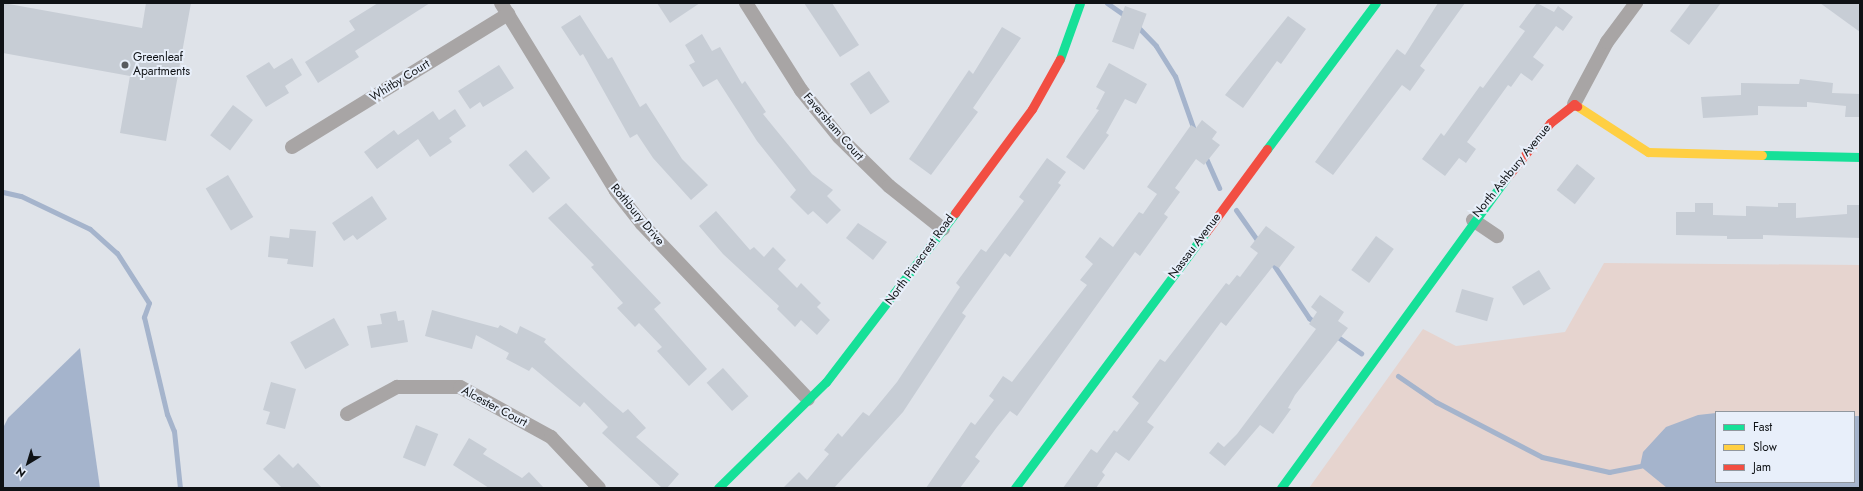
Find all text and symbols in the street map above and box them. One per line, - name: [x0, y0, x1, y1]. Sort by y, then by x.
- place label: Greenleaf Apartments: [133, 51, 190, 79]
- street label: Whitby Court: [367, 57, 433, 105]
- marker: Greenleaf Apartments: [120, 60, 130, 70]
- street label: Faversham Court: [800, 90, 866, 164]
- street label: North Ashbury Avenue: [1470, 122, 1554, 220]
- street label: Rothbury Drive: [607, 181, 667, 249]
- street label: Nassau Avenue: [1166, 211, 1224, 281]
- street label: North Pinecrest Road: [882, 212, 958, 308]
- street label: Alcester Court: [459, 384, 529, 430]
- legend: [1715, 411, 1855, 483]
- text: Fast: [1753, 418, 1772, 436]
- text: Slow: [1753, 438, 1777, 456]
- north arrow: [8, 443, 48, 483]
- text: Jam: [1753, 458, 1771, 476]
- text: N: [12, 463, 29, 481]

